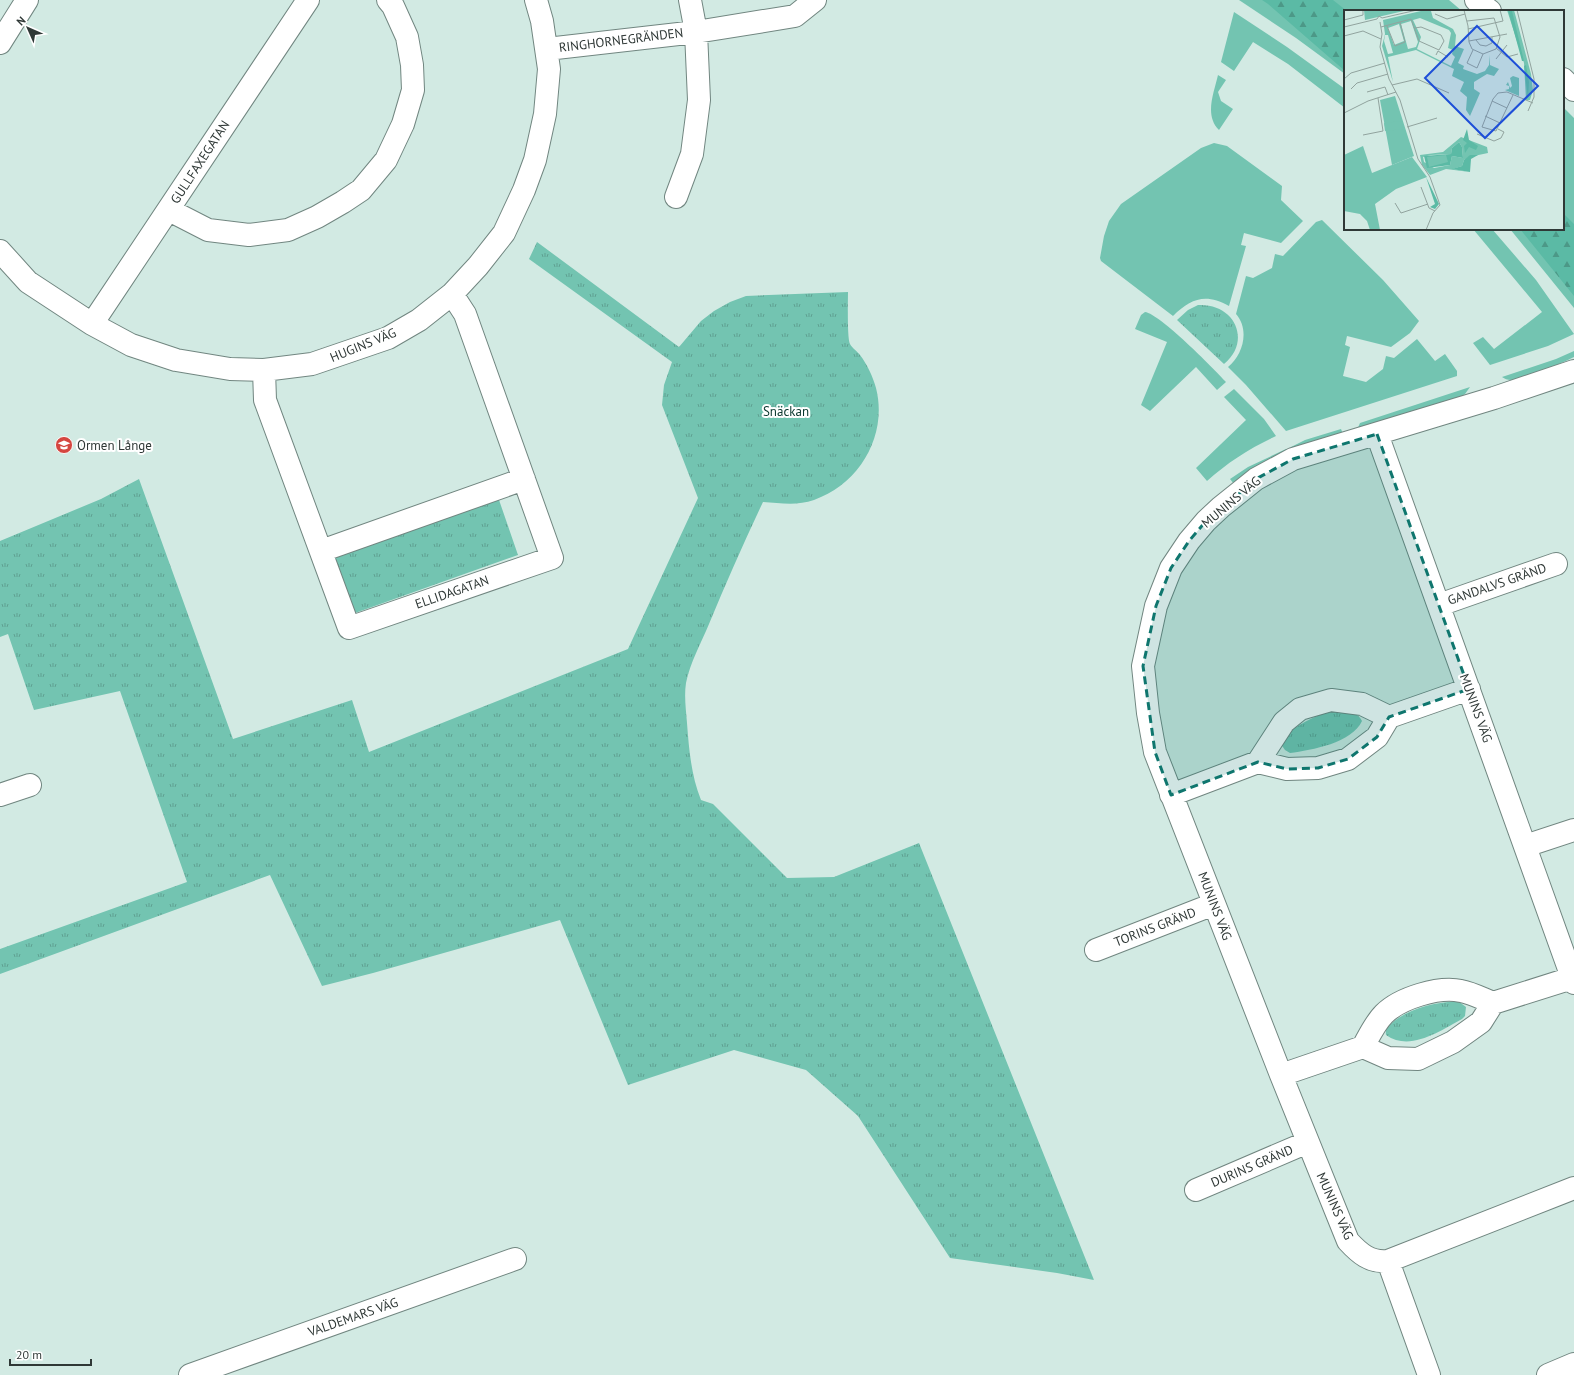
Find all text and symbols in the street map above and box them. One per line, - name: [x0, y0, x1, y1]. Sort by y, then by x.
- north arrow: [8, 8, 48, 48]
- inset map: [1344, 10, 1564, 230]
- text: N: [13, 13, 28, 28]
- street label: RINGHORNEGRÄNDEN: [558, 24, 684, 56]
- street label: GULLFAXEGATAN: [167, 117, 233, 207]
- street label: HUGINS VÄG: [327, 324, 399, 366]
- park label: Snäckan: [763, 403, 809, 420]
- school or university icon: Ormen Långe: [54, 435, 74, 455]
- place label: Ormen Långe: [77, 437, 152, 454]
- street label: MUNINS VÄG: [1198, 472, 1264, 532]
- street label: GANDALVS GRÄND: [1445, 559, 1549, 609]
- street label: ELLIDAGATAN: [413, 571, 491, 613]
- street label: MUNINS VÄG: [1456, 671, 1496, 745]
- street label: MUNINS VÄG: [1194, 869, 1236, 943]
- street label: TORINS GRÄND: [1112, 904, 1198, 950]
- street label: DURINS GRÄND: [1208, 1141, 1296, 1191]
- street label: MUNINS VÄG: [1313, 1170, 1357, 1242]
- street label: VALDEMARS VÄG: [305, 1294, 400, 1341]
- scale bar: [10, 1341, 91, 1367]
- text: 20 m: [16, 1347, 42, 1362]

